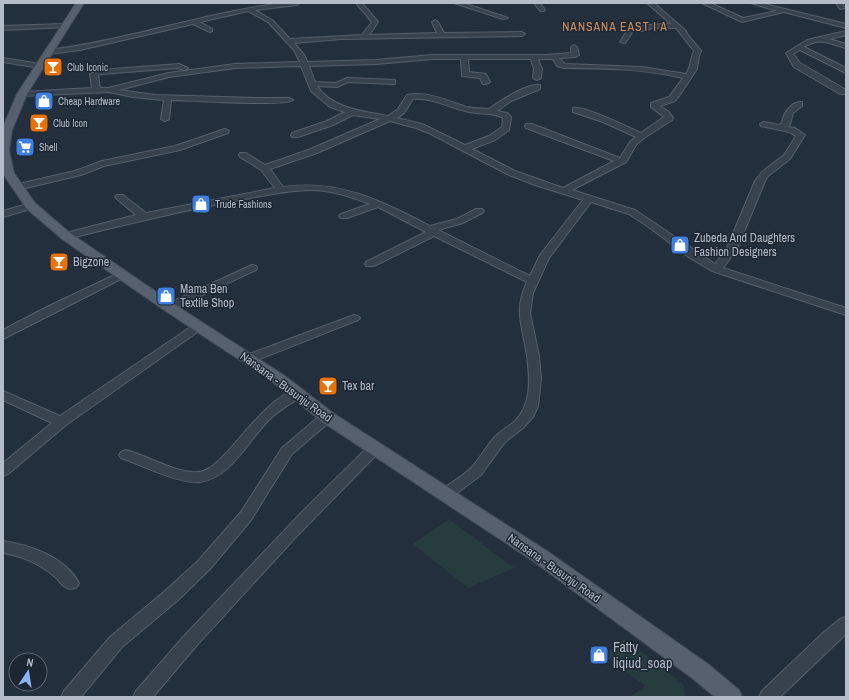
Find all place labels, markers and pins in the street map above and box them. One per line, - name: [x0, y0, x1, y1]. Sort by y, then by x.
- bar icon: Club Iconic: [42, 56, 64, 78]
- place label: Club Iconic: [67, 61, 108, 74]
- shop icon: Cheap Hardware: [33, 90, 55, 112]
- place label: Cheap Hardware: [58, 95, 120, 108]
- bar icon: Club Icon: [28, 112, 50, 134]
- place label: Club Icon: [53, 117, 88, 130]
- supermarket icon: Shell: [14, 136, 36, 158]
- place label: Shell: [39, 141, 57, 154]
- shop icon: Trude Fashions: [190, 193, 212, 215]
- place label: Trude Fashions: [215, 198, 272, 211]
- place label: Zubeda And Daughters Fashion Designers: [694, 230, 795, 260]
- shop icon: Zubeda And Daughters Fashion Designers: [669, 234, 691, 256]
- bar icon: Bigzone: [48, 251, 70, 273]
- place label: Bigzone: [73, 254, 109, 270]
- place label: Mama Ben Textile Shop: [180, 281, 234, 311]
- shop icon: Mama Ben Textile Shop: [155, 285, 177, 307]
- bar icon: Tex bar: [317, 375, 339, 397]
- place label: Tex bar: [342, 378, 375, 394]
- place label: Fatty liqiud_soap: [613, 638, 672, 672]
- shop icon: Fatty liqiud_soap: [588, 644, 610, 666]

